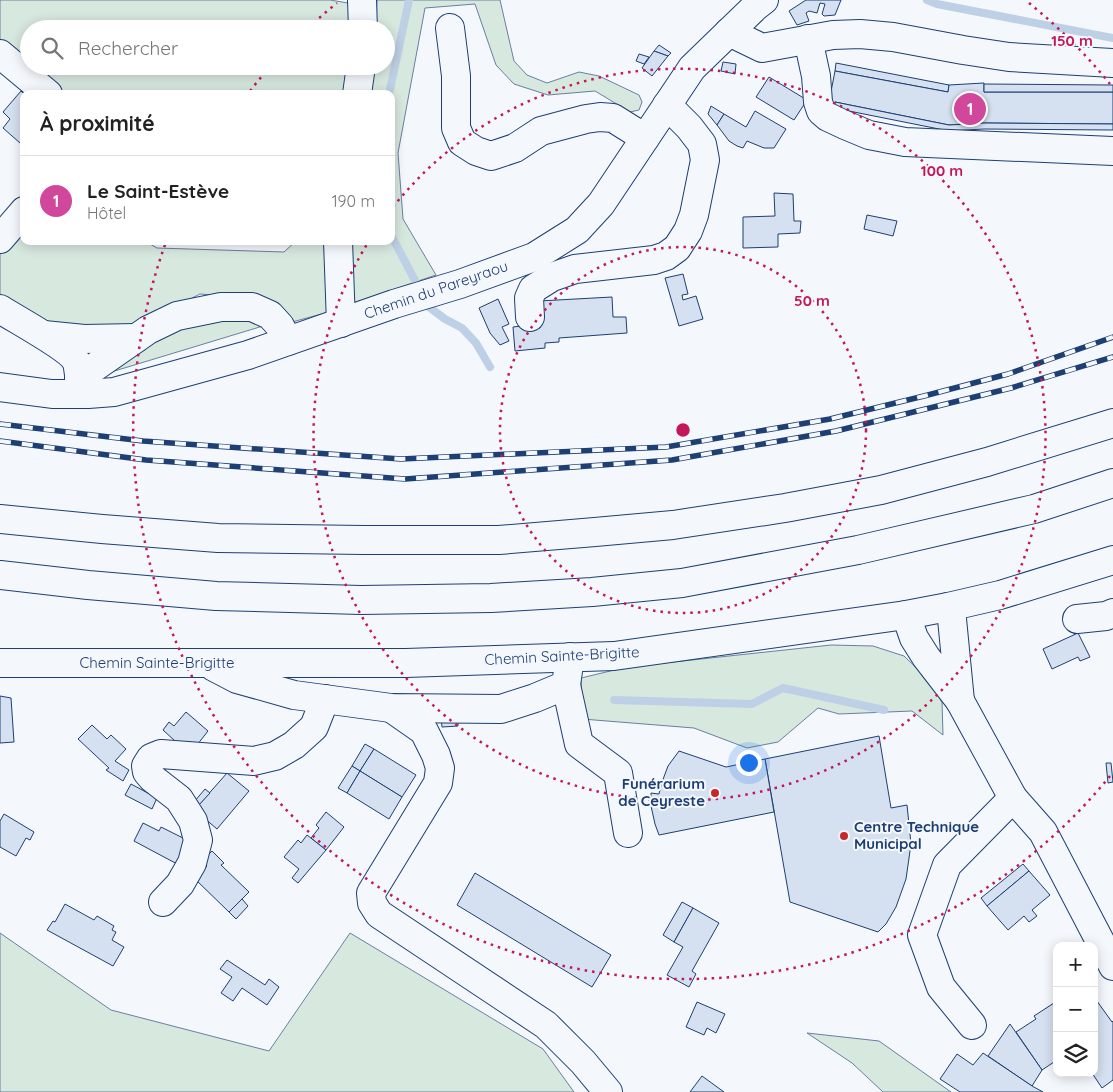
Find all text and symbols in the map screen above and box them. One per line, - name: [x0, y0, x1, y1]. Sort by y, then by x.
- search box: [20, 20, 395, 75]
- text: 150 m: [1051, 31, 1093, 50]
- icon: search: [38, 34, 66, 62]
- text: Rechercher: [78, 36, 178, 60]
- pin: 1: [954, 90, 986, 128]
- text: À proximité: [40, 110, 155, 136]
- text: 100 m: [921, 161, 963, 180]
- text: Le Saint-Estève: [87, 179, 229, 203]
- text: 1: [53, 191, 59, 211]
- text: 190 m: [332, 191, 375, 211]
- text: Hôtel: [87, 203, 126, 223]
- street label: Chemin du Pareyraou: [361, 256, 510, 323]
- text: 50 m: [794, 291, 830, 310]
- centre of rings: [674, 421, 692, 439]
- street label: Chemin Sainte-Brigitte: [484, 642, 640, 669]
- street label: Chemin Sainte-Brigitte: [79, 653, 235, 672]
- your location: [736, 750, 762, 776]
- place label: Funérarium de Ceyreste: [618, 774, 705, 810]
- marker: Funérarium de Ceyreste: [709, 787, 721, 799]
- place label: Centre Technique Municipal: [854, 817, 979, 853]
- marker: Centre Technique Municipal: [838, 830, 850, 842]
- map controls: [1053, 942, 1098, 1077]
- button: +: [1053, 942, 1098, 987]
- button: −: [1053, 987, 1098, 1032]
- button: layers: [1053, 1032, 1098, 1077]

